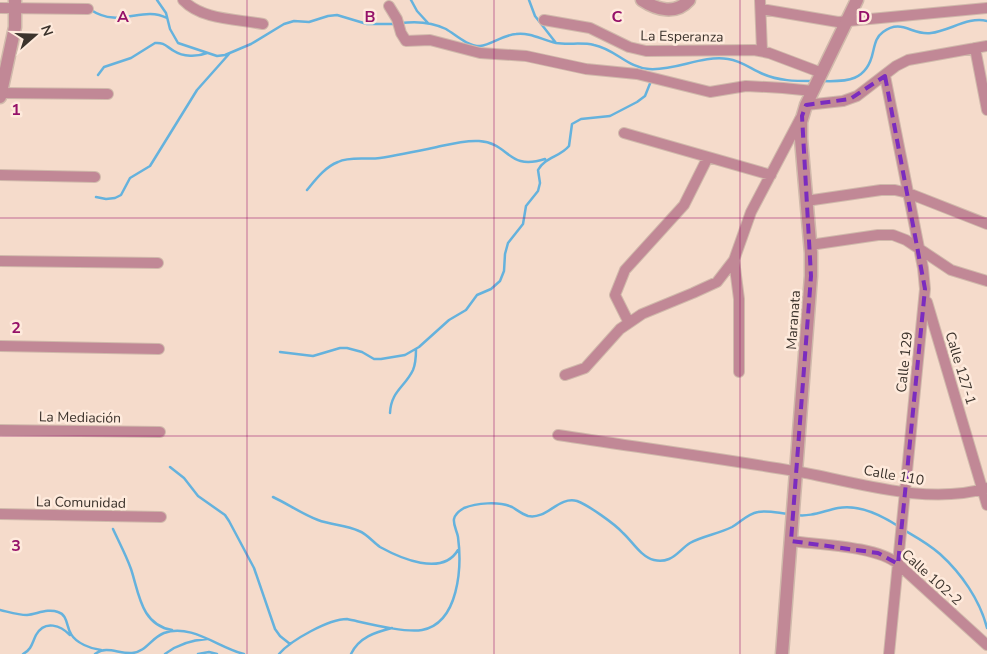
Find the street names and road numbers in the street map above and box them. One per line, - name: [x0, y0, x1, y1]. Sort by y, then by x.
- street label: La Esperanza: [640, 26, 724, 47]
- street label: Maranata: [782, 290, 805, 350]
- street label: Calle 127-1: [940, 329, 981, 407]
- street label: Calle 129: [892, 331, 917, 393]
- street label: La Mediación: [39, 407, 121, 428]
- street label: Calle 110: [862, 461, 926, 490]
- street label: La Comunidad: [36, 492, 126, 513]
- street label: Calle 102-2: [897, 545, 966, 610]

